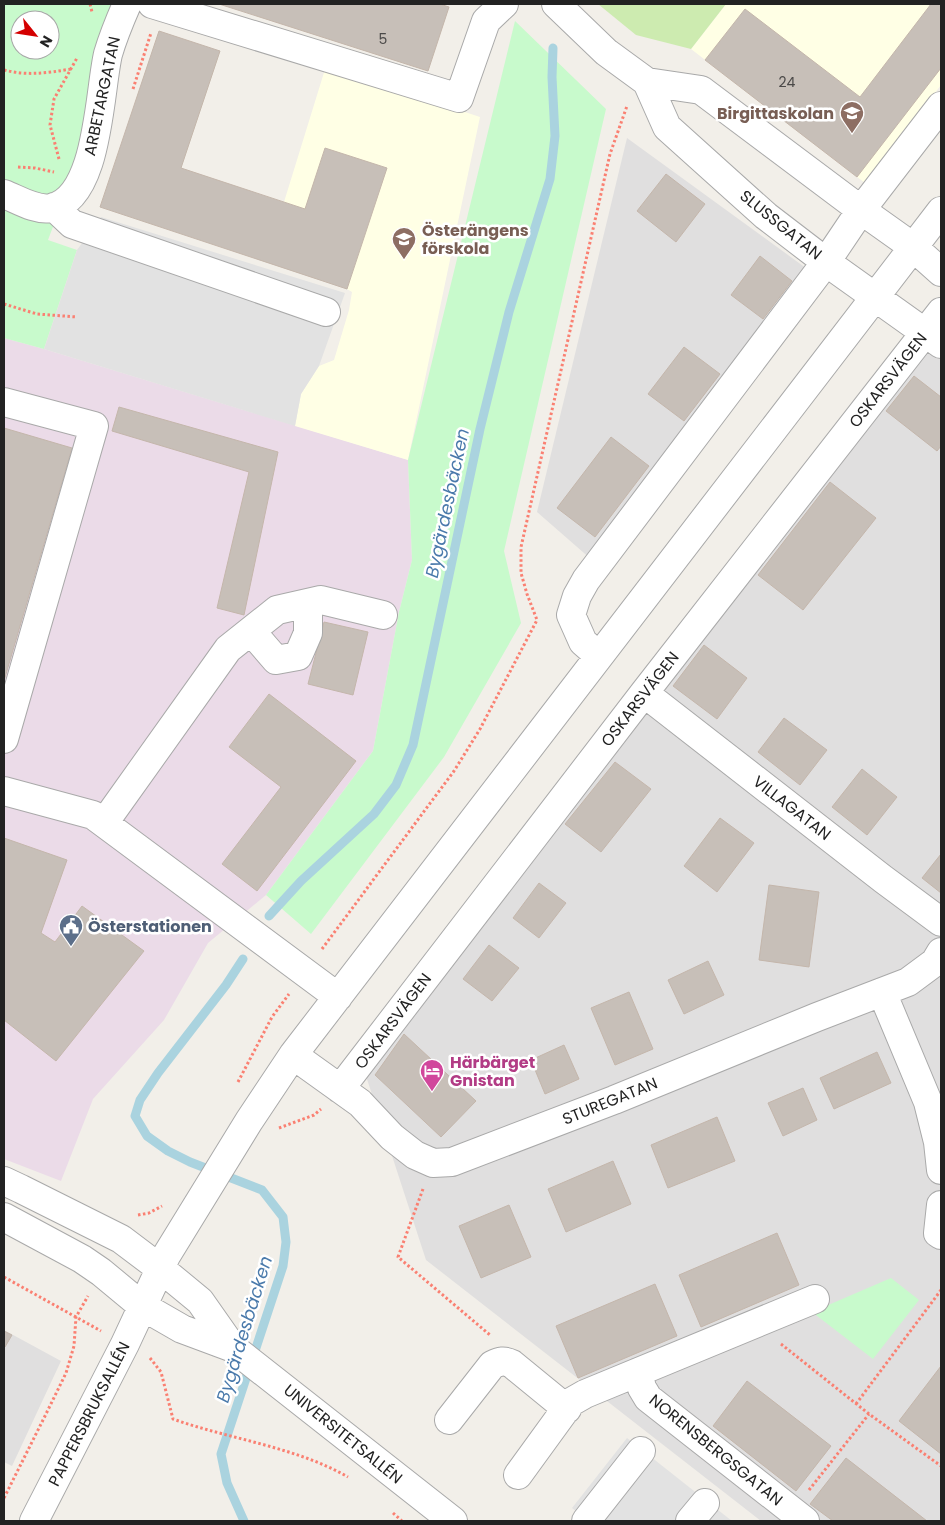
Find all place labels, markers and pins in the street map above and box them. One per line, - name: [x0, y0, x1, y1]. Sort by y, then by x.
- school or university icon: Birgittaskolan: [839, 100, 865, 134]
- place label: Birgittaskolan: [717, 102, 834, 125]
- place label: Österängens förskola: [422, 219, 529, 260]
- school or university icon: Österängens förskola: [391, 226, 417, 260]
- public building icon: Österstationen: [58, 913, 84, 947]
- place label: Österstationen: [88, 915, 212, 938]
- place label: Härbärget Gnistan: [450, 1051, 535, 1092]
- hotel icon: Härbärget Gnistan: [419, 1058, 445, 1092]

